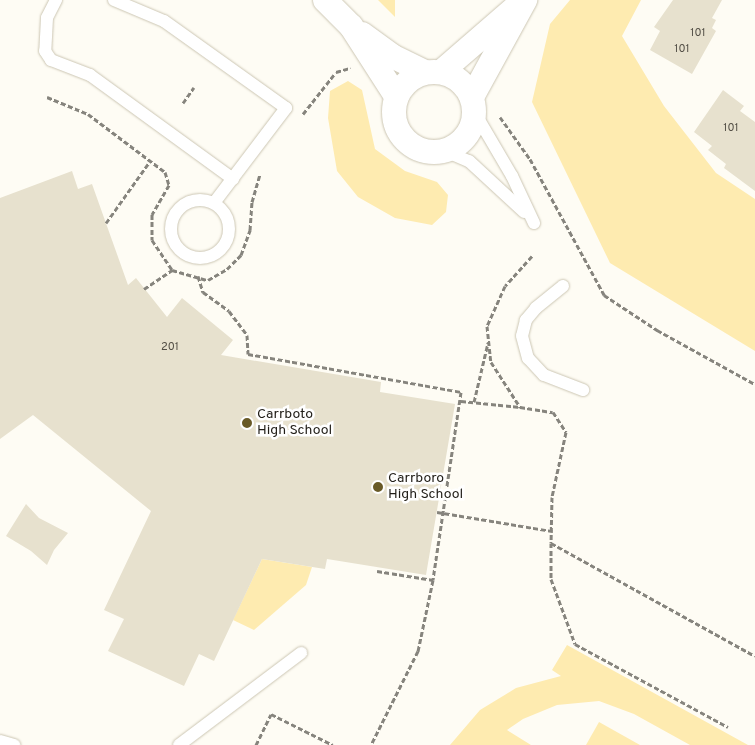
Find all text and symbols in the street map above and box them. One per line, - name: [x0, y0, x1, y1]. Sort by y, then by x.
- house number: 101: [690, 26, 706, 40]
- house number: 101: [674, 42, 690, 56]
- house number: 101: [723, 121, 739, 135]
- house number: 201: [161, 340, 179, 354]
- place label: Carrboto High School: [257, 407, 332, 440]
- marker: Carrboto High School: [241, 417, 253, 429]
- place label: Carrboro High School: [388, 471, 463, 504]
- marker: Carrboro High School: [372, 481, 384, 493]

